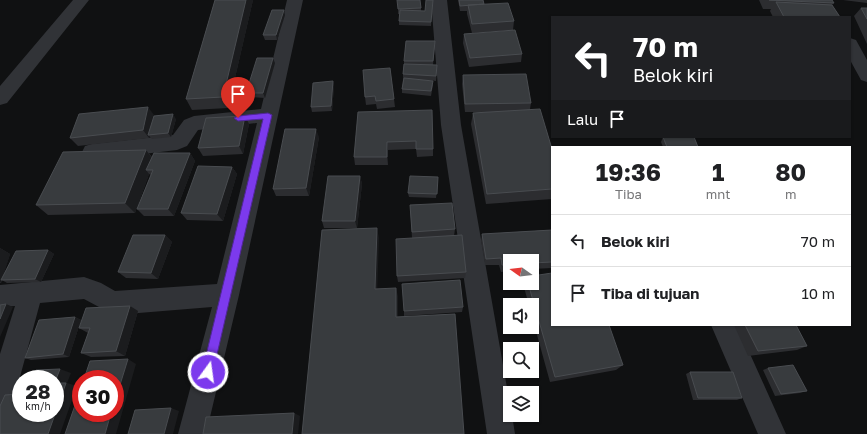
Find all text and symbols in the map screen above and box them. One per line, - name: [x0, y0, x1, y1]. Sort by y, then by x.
- text: 70 m: [633, 30, 698, 63]
- icon: left: [567, 32, 619, 84]
- text: Belok kiri: [633, 64, 713, 86]
- pin: [221, 77, 255, 118]
- icon: arrive: [227, 83, 249, 105]
- icon: arrive: [606, 108, 628, 130]
- text: Lalu: [567, 110, 598, 128]
- text: 19:36: [596, 157, 661, 186]
- text: 1: [712, 157, 724, 186]
- text: 80: [775, 157, 806, 186]
- text: Tiba: [615, 186, 642, 202]
- text: mnt: [706, 186, 730, 202]
- text: m: [785, 186, 796, 202]
- icon: left: [567, 230, 589, 252]
- text: Belok kiri: [601, 232, 670, 250]
- text: 70 m: [801, 232, 835, 250]
- north arrow: [503, 254, 539, 290]
- map controls: [503, 254, 539, 422]
- icon: arrive: [567, 282, 589, 304]
- text: Tiba di tujuan: [601, 284, 699, 302]
- text: 10 m: [801, 284, 835, 302]
- button: sound: [503, 298, 539, 334]
- button: search: [503, 342, 539, 378]
- position arrow: [187, 351, 229, 393]
- speed limit sign: 30: [72, 370, 124, 422]
- text: 28: [25, 379, 50, 403]
- button: layers: [503, 386, 539, 422]
- text: km/h: [25, 400, 51, 412]

